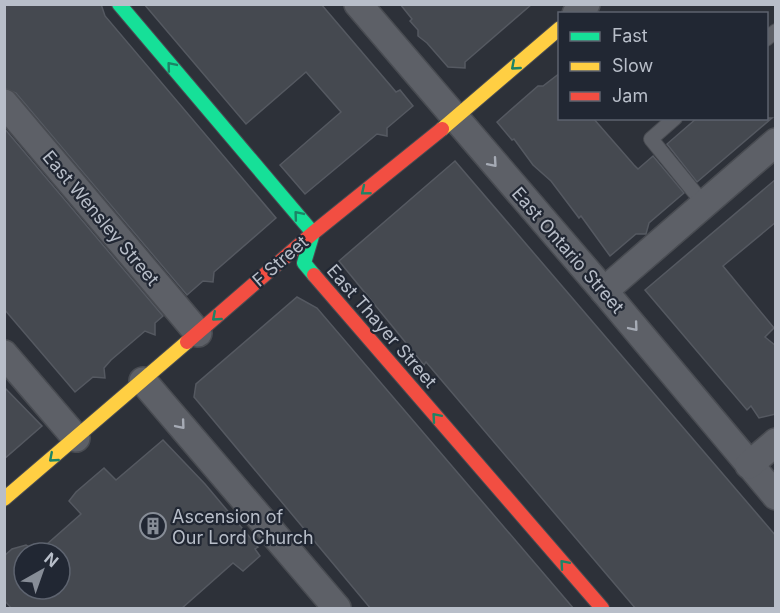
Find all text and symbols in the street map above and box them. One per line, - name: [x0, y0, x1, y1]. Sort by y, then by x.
- legend: [558, 12, 768, 120]
- text: Fast: [612, 25, 648, 46]
- text: Slow: [612, 55, 653, 76]
- one-way arrow: [512, 59, 522, 70]
- one-way arrow: [168, 62, 179, 73]
- text: Jam: [612, 85, 648, 106]
- street label: East Wensley Street: [39, 146, 164, 290]
- one-way arrow: [486, 156, 497, 167]
- street label: East Ontario Street: [508, 183, 628, 317]
- one-way arrow: [361, 184, 372, 195]
- one-way arrow: [294, 211, 305, 222]
- street label: F Street: [248, 231, 312, 291]
- street label: East Thayer Street: [323, 260, 441, 392]
- one-way arrow: [212, 310, 223, 321]
- one-way arrow: [627, 320, 638, 331]
- one-way arrow: [432, 413, 443, 424]
- one-way arrow: [174, 418, 185, 429]
- one-way arrow: [49, 451, 60, 462]
- place label: Ascension of Our Lord Church: [172, 506, 314, 548]
- building icon: Ascension of Our Lord Church: [138, 511, 168, 541]
- north arrow: [12, 541, 72, 601]
- text: N: [41, 548, 63, 571]
- one-way arrow: [560, 560, 571, 571]

